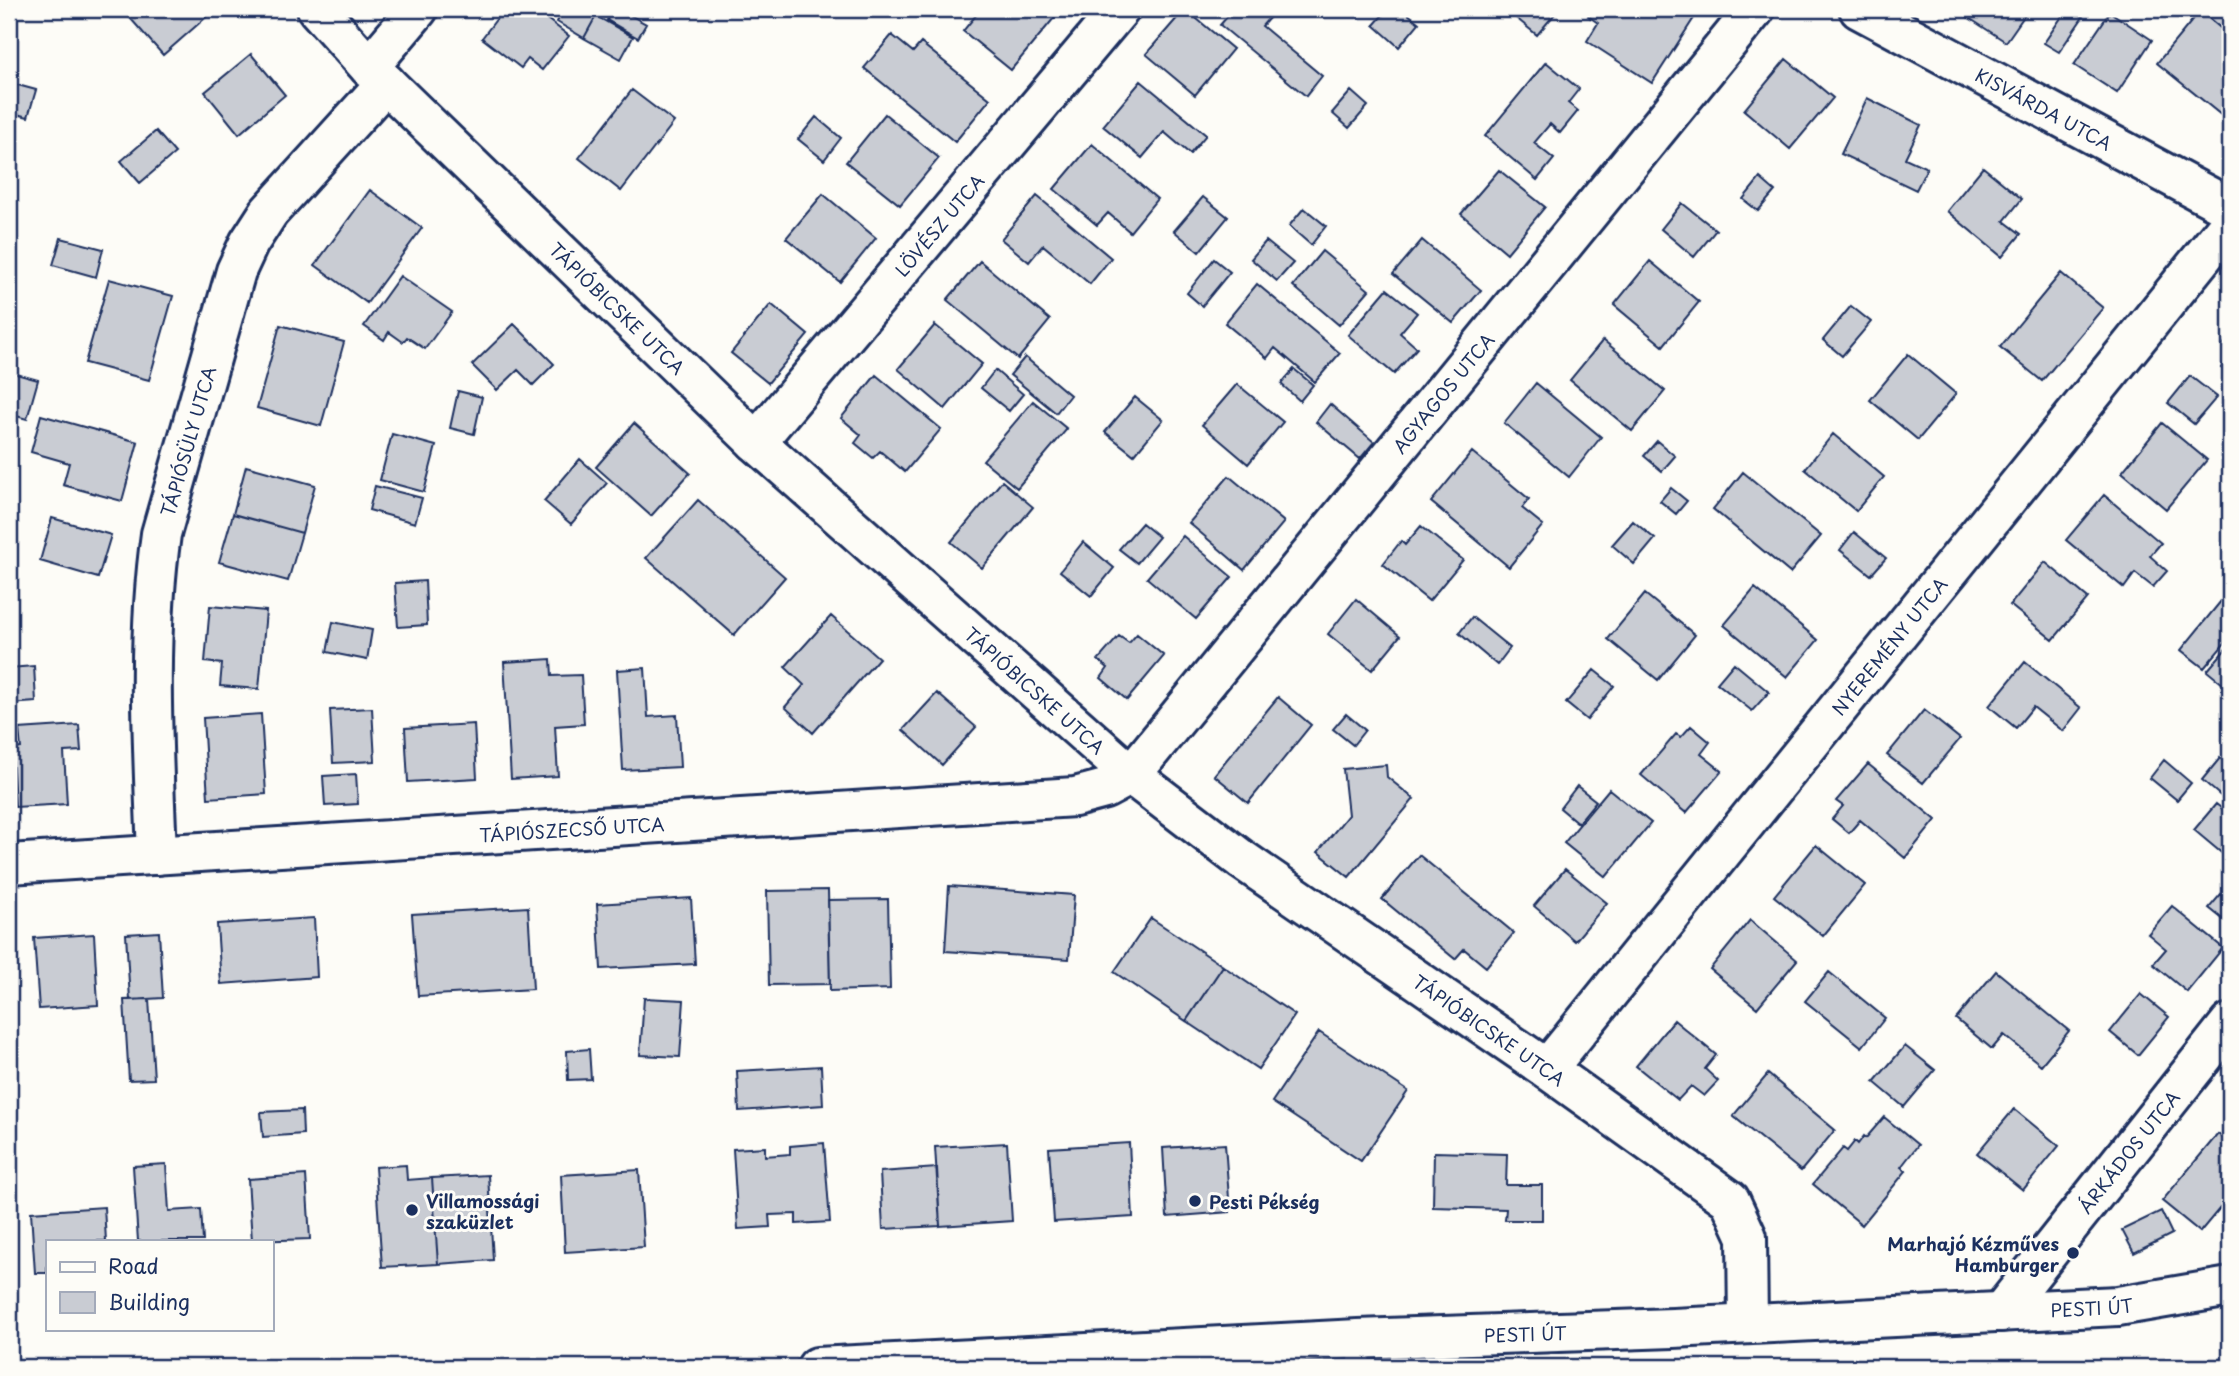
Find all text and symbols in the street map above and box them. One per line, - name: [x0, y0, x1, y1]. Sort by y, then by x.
- street label: KISVÁRDA UTCA: [1971, 61, 2117, 156]
- street label: LÖVÉSZ UTCA: [888, 167, 990, 282]
- street label: TÁPIÓBICSKE UTCA: [544, 236, 691, 380]
- street label: AGYAGOS UTCA: [1385, 327, 1500, 459]
- street label: TÁPIÓSÜLY UTCA: [153, 363, 222, 520]
- street label: NYEREMÉNY UTCA: [1825, 571, 1953, 721]
- street label: TÁPIÓBICSKE UTCA: [959, 620, 1111, 760]
- street label: TÁPIÓSZECSŐ UTCA: [478, 809, 665, 848]
- street label: TÁPIÓBICSKE UTCA: [1408, 968, 1571, 1092]
- street label: ÁRKÁDOS UTCA: [2071, 1084, 2185, 1218]
- place label: Villamossági szaküzlet: [426, 1187, 539, 1235]
- place label: Pesti Pékség: [1209, 1188, 1319, 1215]
- marker: Pesti Pékség: [1187, 1193, 1203, 1209]
- marker: Villamossági szaküzlet: [404, 1202, 420, 1218]
- place label: Marhajó Kézműves Hamburger: [1887, 1230, 2060, 1278]
- legend: [46, 1240, 273, 1330]
- marker: Marhajó Kézműves Hamburger: [2065, 1245, 2081, 1261]
- text: Road: [108, 1249, 159, 1281]
- text: Building: [108, 1285, 190, 1317]
- street label: PESTI ÚT: [2050, 1290, 2136, 1323]
- street label: PESTI ÚT: [1483, 1318, 1568, 1348]

